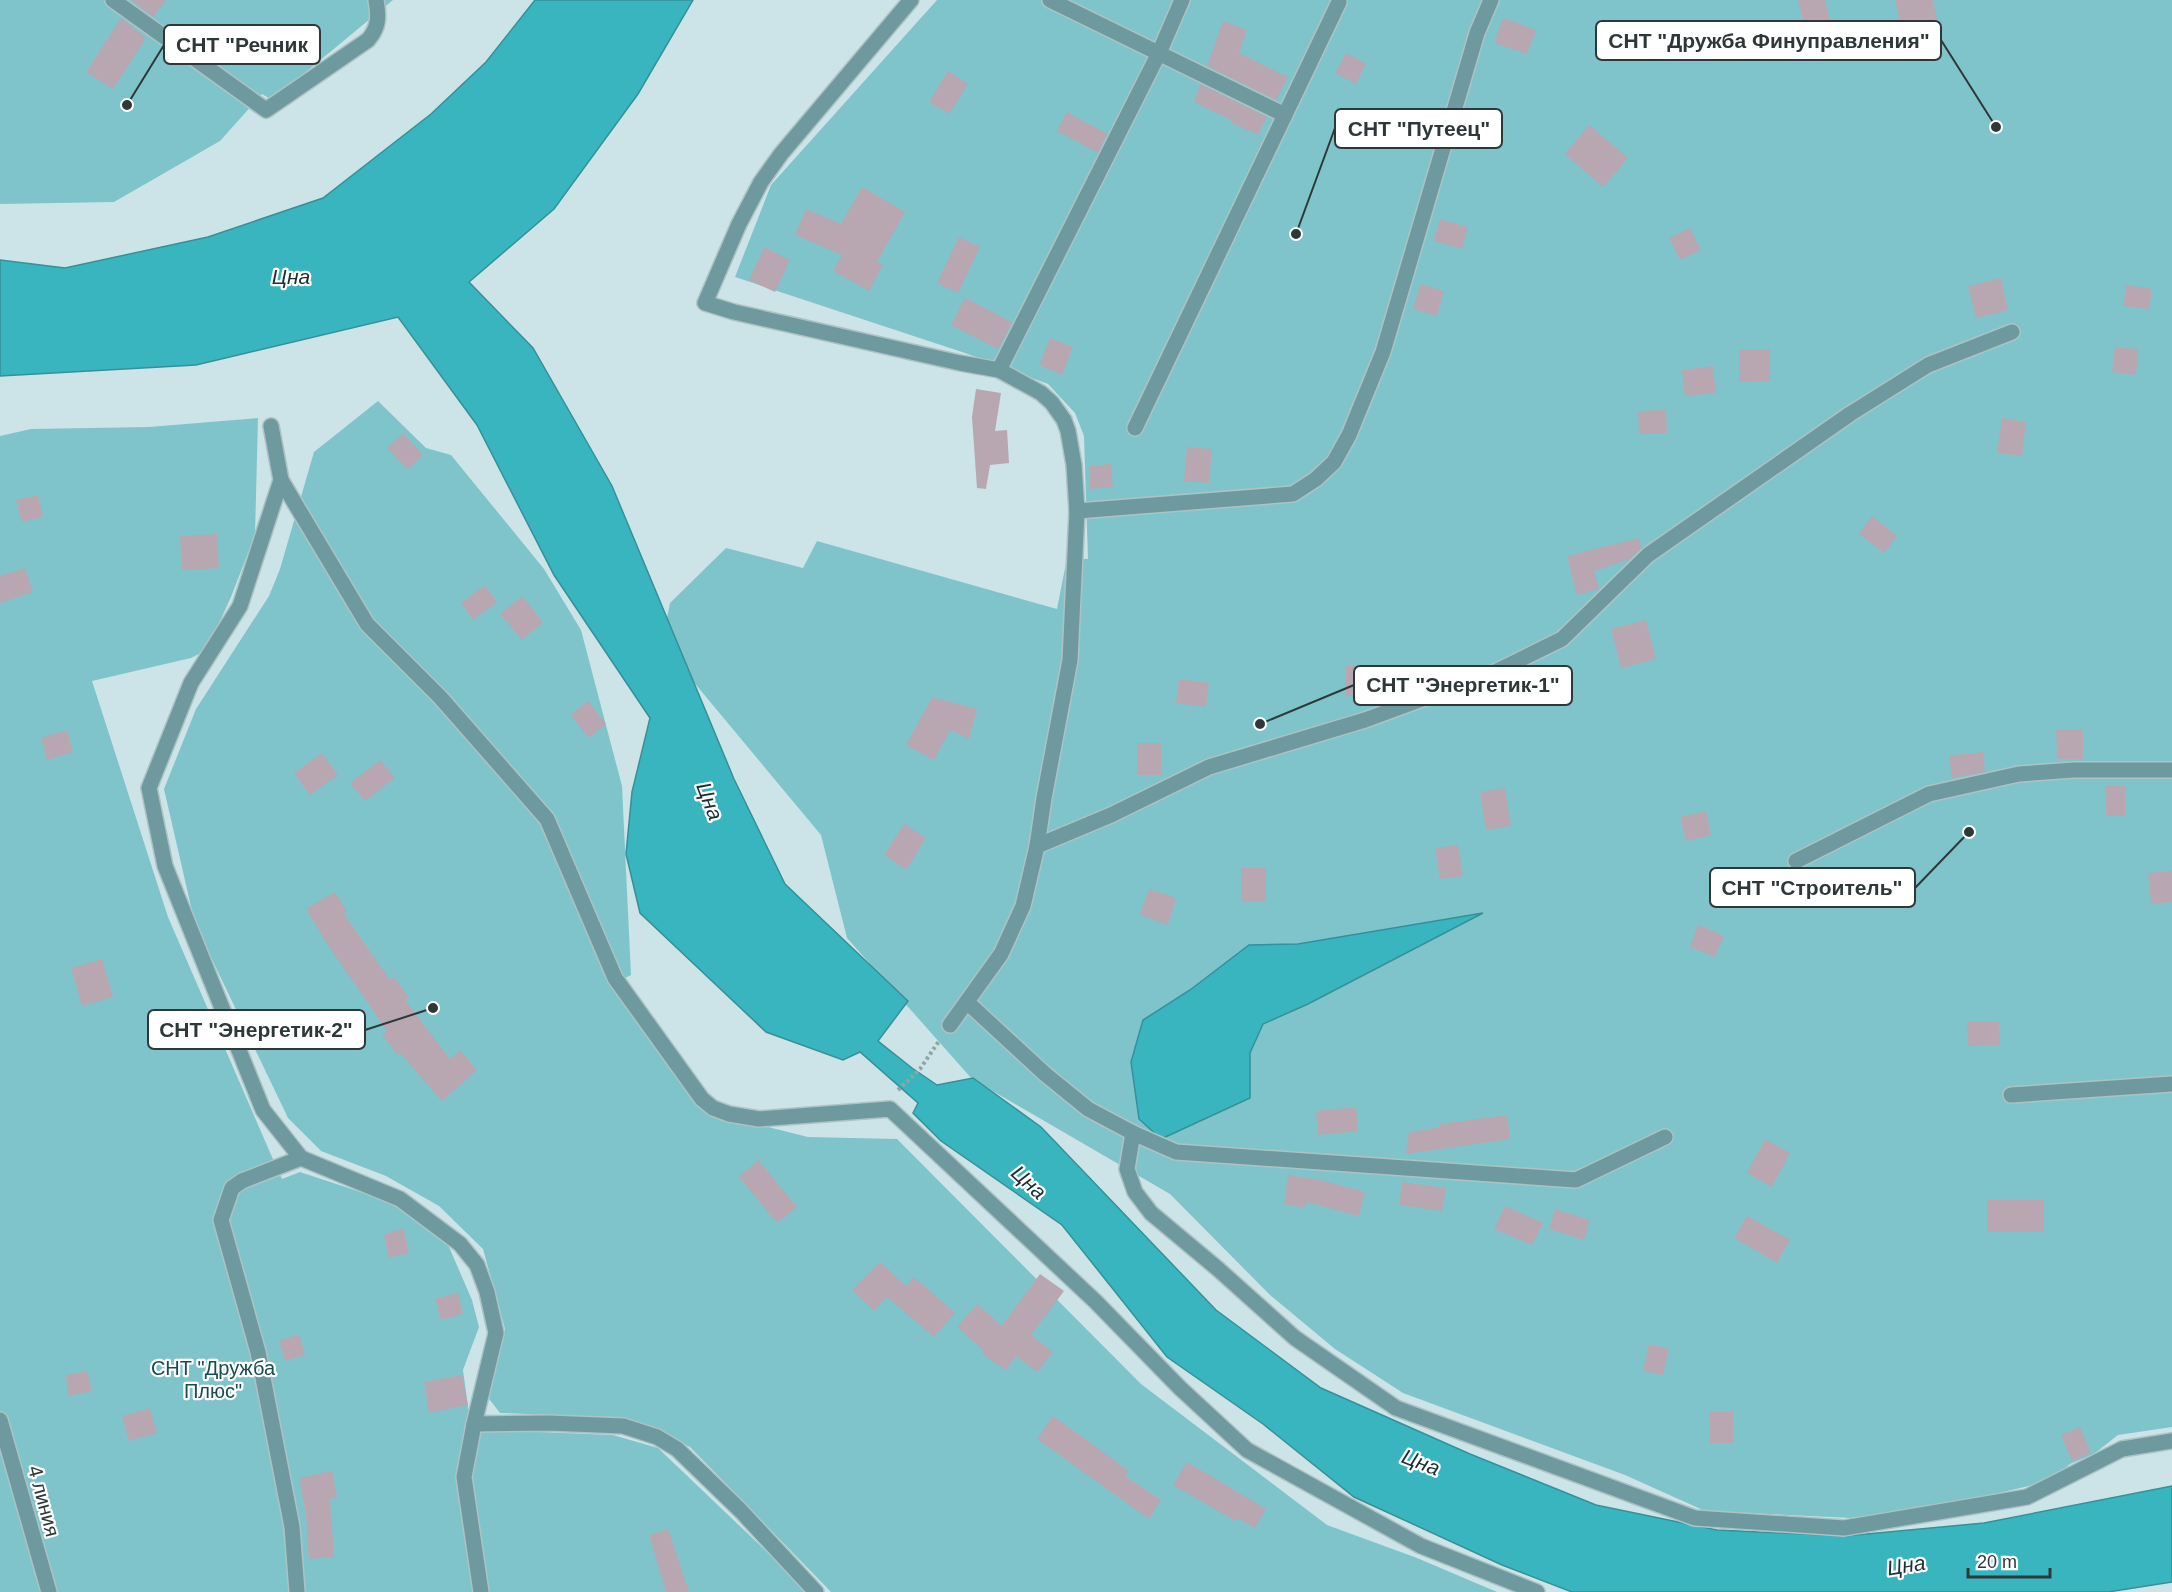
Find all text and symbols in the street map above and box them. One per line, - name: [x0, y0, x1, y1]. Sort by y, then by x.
- callout: СНТ "Дружба Финуправления": [1596, 21, 1941, 60]
- callout: СНТ "Речник: [164, 25, 320, 64]
- text: СНТ "Дружба Финуправления": [1608, 29, 1930, 52]
- text: СНТ "Речник: [176, 33, 308, 56]
- callout: СНТ "Путеец": [1335, 109, 1502, 148]
- text: СНТ "Путеец": [1348, 117, 1490, 140]
- water label: Цна: [272, 265, 310, 288]
- callout: СНТ "Энергетик-1": [1354, 666, 1572, 705]
- text: СНТ "Энергетик-1": [1366, 673, 1560, 696]
- water label: Цна: [692, 779, 728, 823]
- callout: СНТ "Строитель": [1710, 868, 1915, 907]
- text: СНТ "Строитель": [1721, 876, 1903, 899]
- callout: СНТ "Энергетик-2": [148, 1010, 365, 1049]
- text: СНТ "Энергетик-2": [159, 1018, 353, 1041]
- water label: Цна: [1007, 1161, 1051, 1203]
- park label: СНТ "Дружба Плюс": [151, 1357, 276, 1402]
- water label: Цна: [1399, 1444, 1443, 1480]
- street label: 4 линия: [24, 1463, 64, 1539]
- scale bar: [1968, 1541, 2050, 1579]
- water label: Цна: [1885, 1551, 1927, 1579]
- text: 20 m: [1977, 1552, 2017, 1572]

